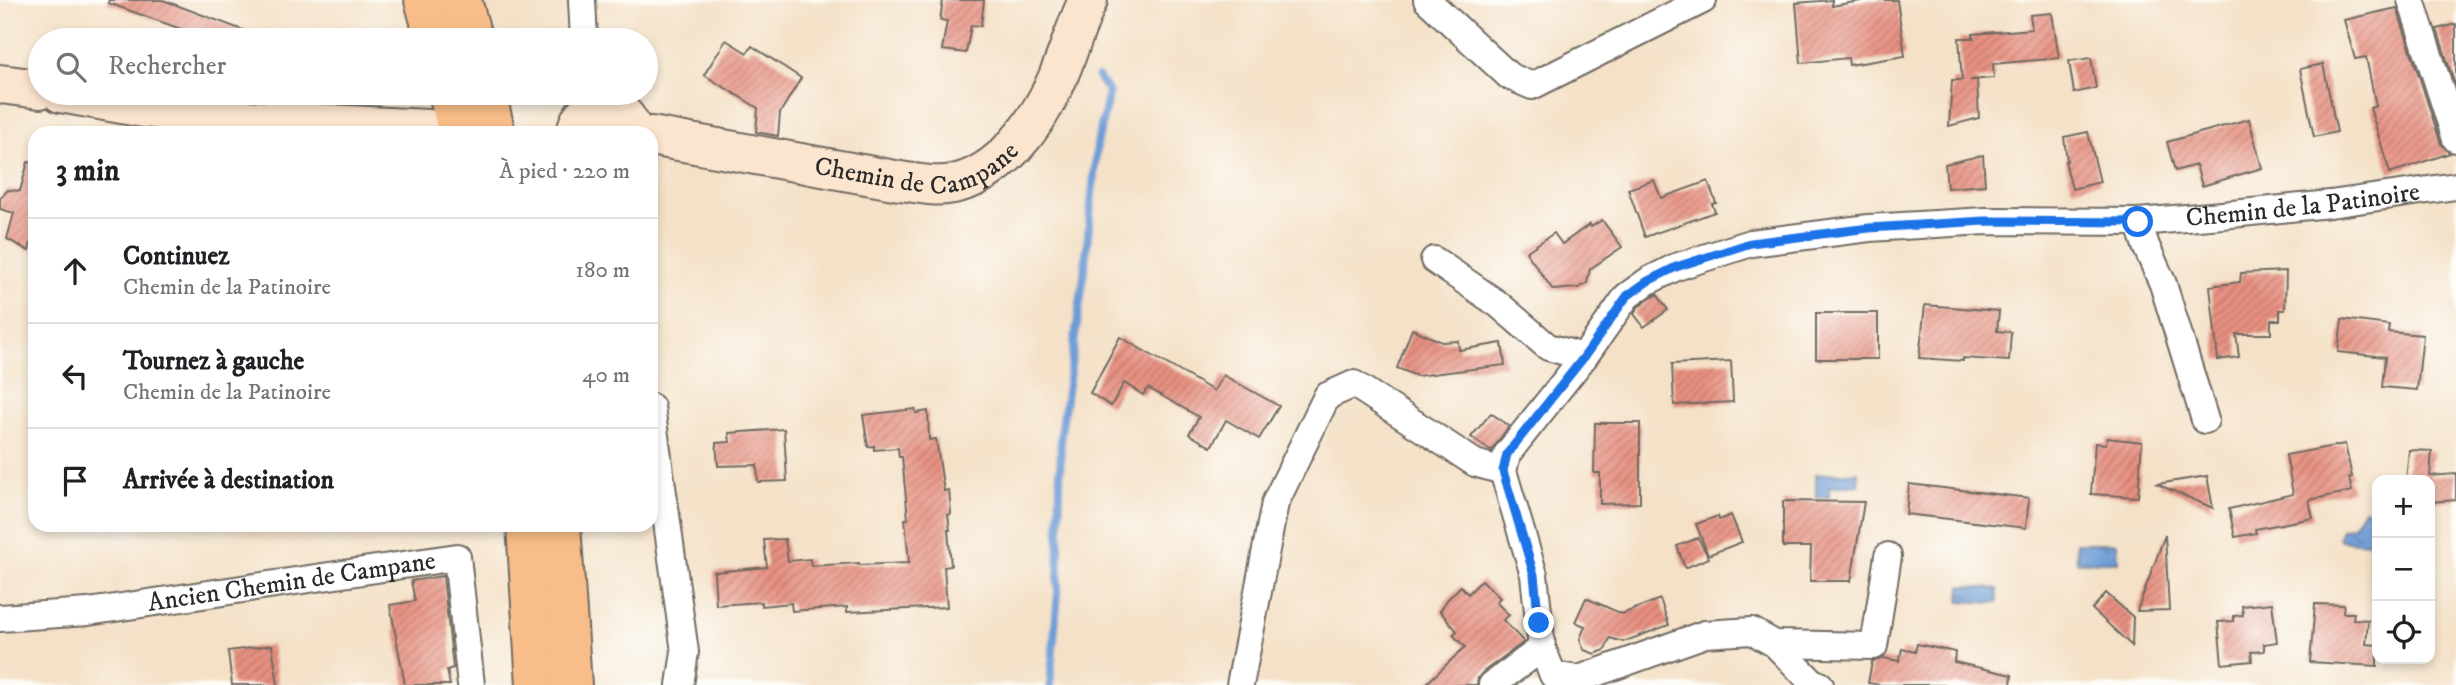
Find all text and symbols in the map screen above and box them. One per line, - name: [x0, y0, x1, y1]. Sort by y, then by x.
- search box: [28, 28, 658, 105]
- icon: search: [52, 48, 90, 86]
- text: Rechercher: [108, 50, 226, 83]
- street label: Chemin de Campane: [812, 135, 1026, 202]
- text: 3 min: [56, 153, 120, 190]
- text: À pied · 220 m: [499, 157, 630, 186]
- street label: Chemin de la Patinoire: [2185, 175, 2422, 234]
- route start: [2122, 206, 2153, 237]
- text: Continuez: [123, 240, 229, 273]
- icon: ahead: [56, 252, 94, 290]
- text: 180 m: [575, 256, 630, 285]
- text: Chemin de la Patinoire: [123, 273, 331, 302]
- text: Tournez à gauche: [123, 345, 304, 378]
- icon: left: [56, 357, 94, 395]
- text: 40 m: [582, 361, 630, 390]
- text: Chemin de la Patinoire: [123, 378, 331, 407]
- icon: arrive: [56, 462, 94, 500]
- text: Arrivée à destination: [123, 464, 334, 497]
- map controls: [2372, 475, 2435, 664]
- button: +: [2372, 475, 2435, 538]
- button: −: [2372, 538, 2435, 601]
- street label: Ancien Chemin de Campane: [145, 544, 438, 619]
- button: locate: [2372, 601, 2435, 664]
- route end: [1523, 607, 1554, 638]

